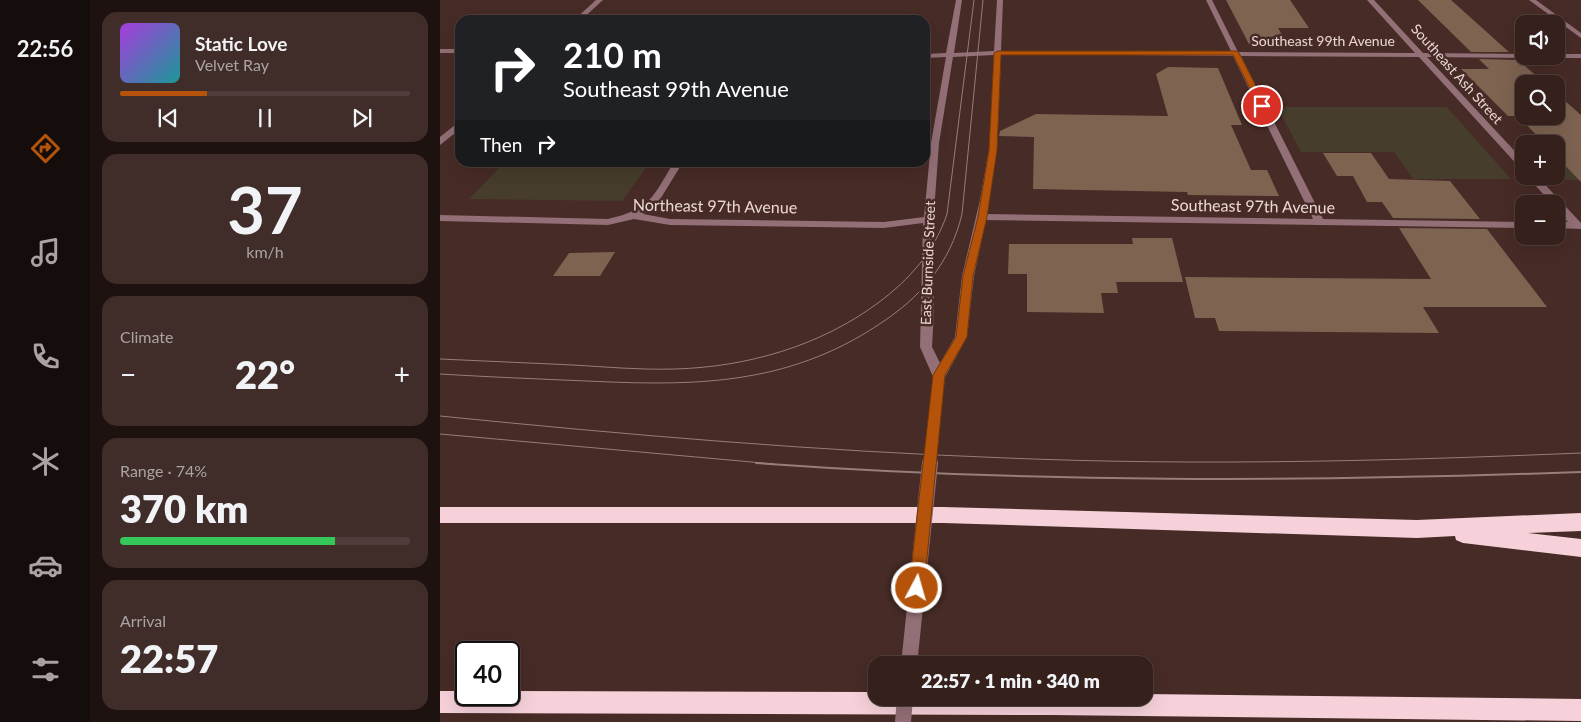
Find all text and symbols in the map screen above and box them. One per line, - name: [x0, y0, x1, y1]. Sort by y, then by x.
- map controls: [1515, 15, 1565, 245]
- button: sound: [1515, 15, 1565, 65]
- street label: Southeast Ash Street: [1408, 20, 1507, 127]
- text: Static Love: [195, 32, 287, 55]
- street label: Southeast 99th Avenue: [1251, 32, 1395, 49]
- text: 210 m: [563, 33, 662, 75]
- text: 22:56: [17, 35, 73, 62]
- icon: right: [480, 35, 545, 100]
- text: Velvet Ray: [195, 55, 269, 74]
- text: Southeast 99th Avenue: [563, 75, 789, 102]
- button: search: [1515, 75, 1565, 125]
- pin: [1241, 85, 1283, 127]
- icon: arrive: [1248, 92, 1276, 120]
- icon: previous: [154, 104, 182, 132]
- icon: pause: [251, 104, 279, 132]
- icon: next: [348, 104, 376, 132]
- icon: right: [532, 130, 560, 158]
- icon: directions: [28, 131, 63, 166]
- text: Then: [480, 133, 522, 156]
- button: +: [1515, 135, 1565, 185]
- text: 37: [227, 170, 303, 248]
- street label: Northeast 97th Avenue: [633, 195, 797, 216]
- street label: Southeast 97th Avenue: [1171, 195, 1335, 216]
- button: −: [1515, 195, 1565, 245]
- street label: East Burnside Street: [917, 201, 938, 325]
- icon: music: [28, 235, 63, 270]
- text: km/h: [246, 242, 284, 261]
- text: Climate: [120, 327, 173, 346]
- icon: phone: [28, 339, 63, 374]
- text: 22°: [235, 351, 295, 397]
- text: −: [120, 357, 136, 391]
- text: +: [394, 357, 410, 391]
- icon: climate: [28, 444, 63, 479]
- text: Range · 74%: [120, 461, 207, 480]
- text: 370 km: [120, 485, 248, 531]
- icon: car: [28, 548, 63, 583]
- position arrow: [890, 561, 942, 613]
- text: Arrival: [120, 611, 166, 630]
- text: 22:57: [120, 635, 218, 681]
- speed limit sign: 40: [455, 641, 520, 706]
- icon: filters: [28, 652, 63, 687]
- text: 22:57 · 1 min · 340 m: [921, 669, 1100, 692]

